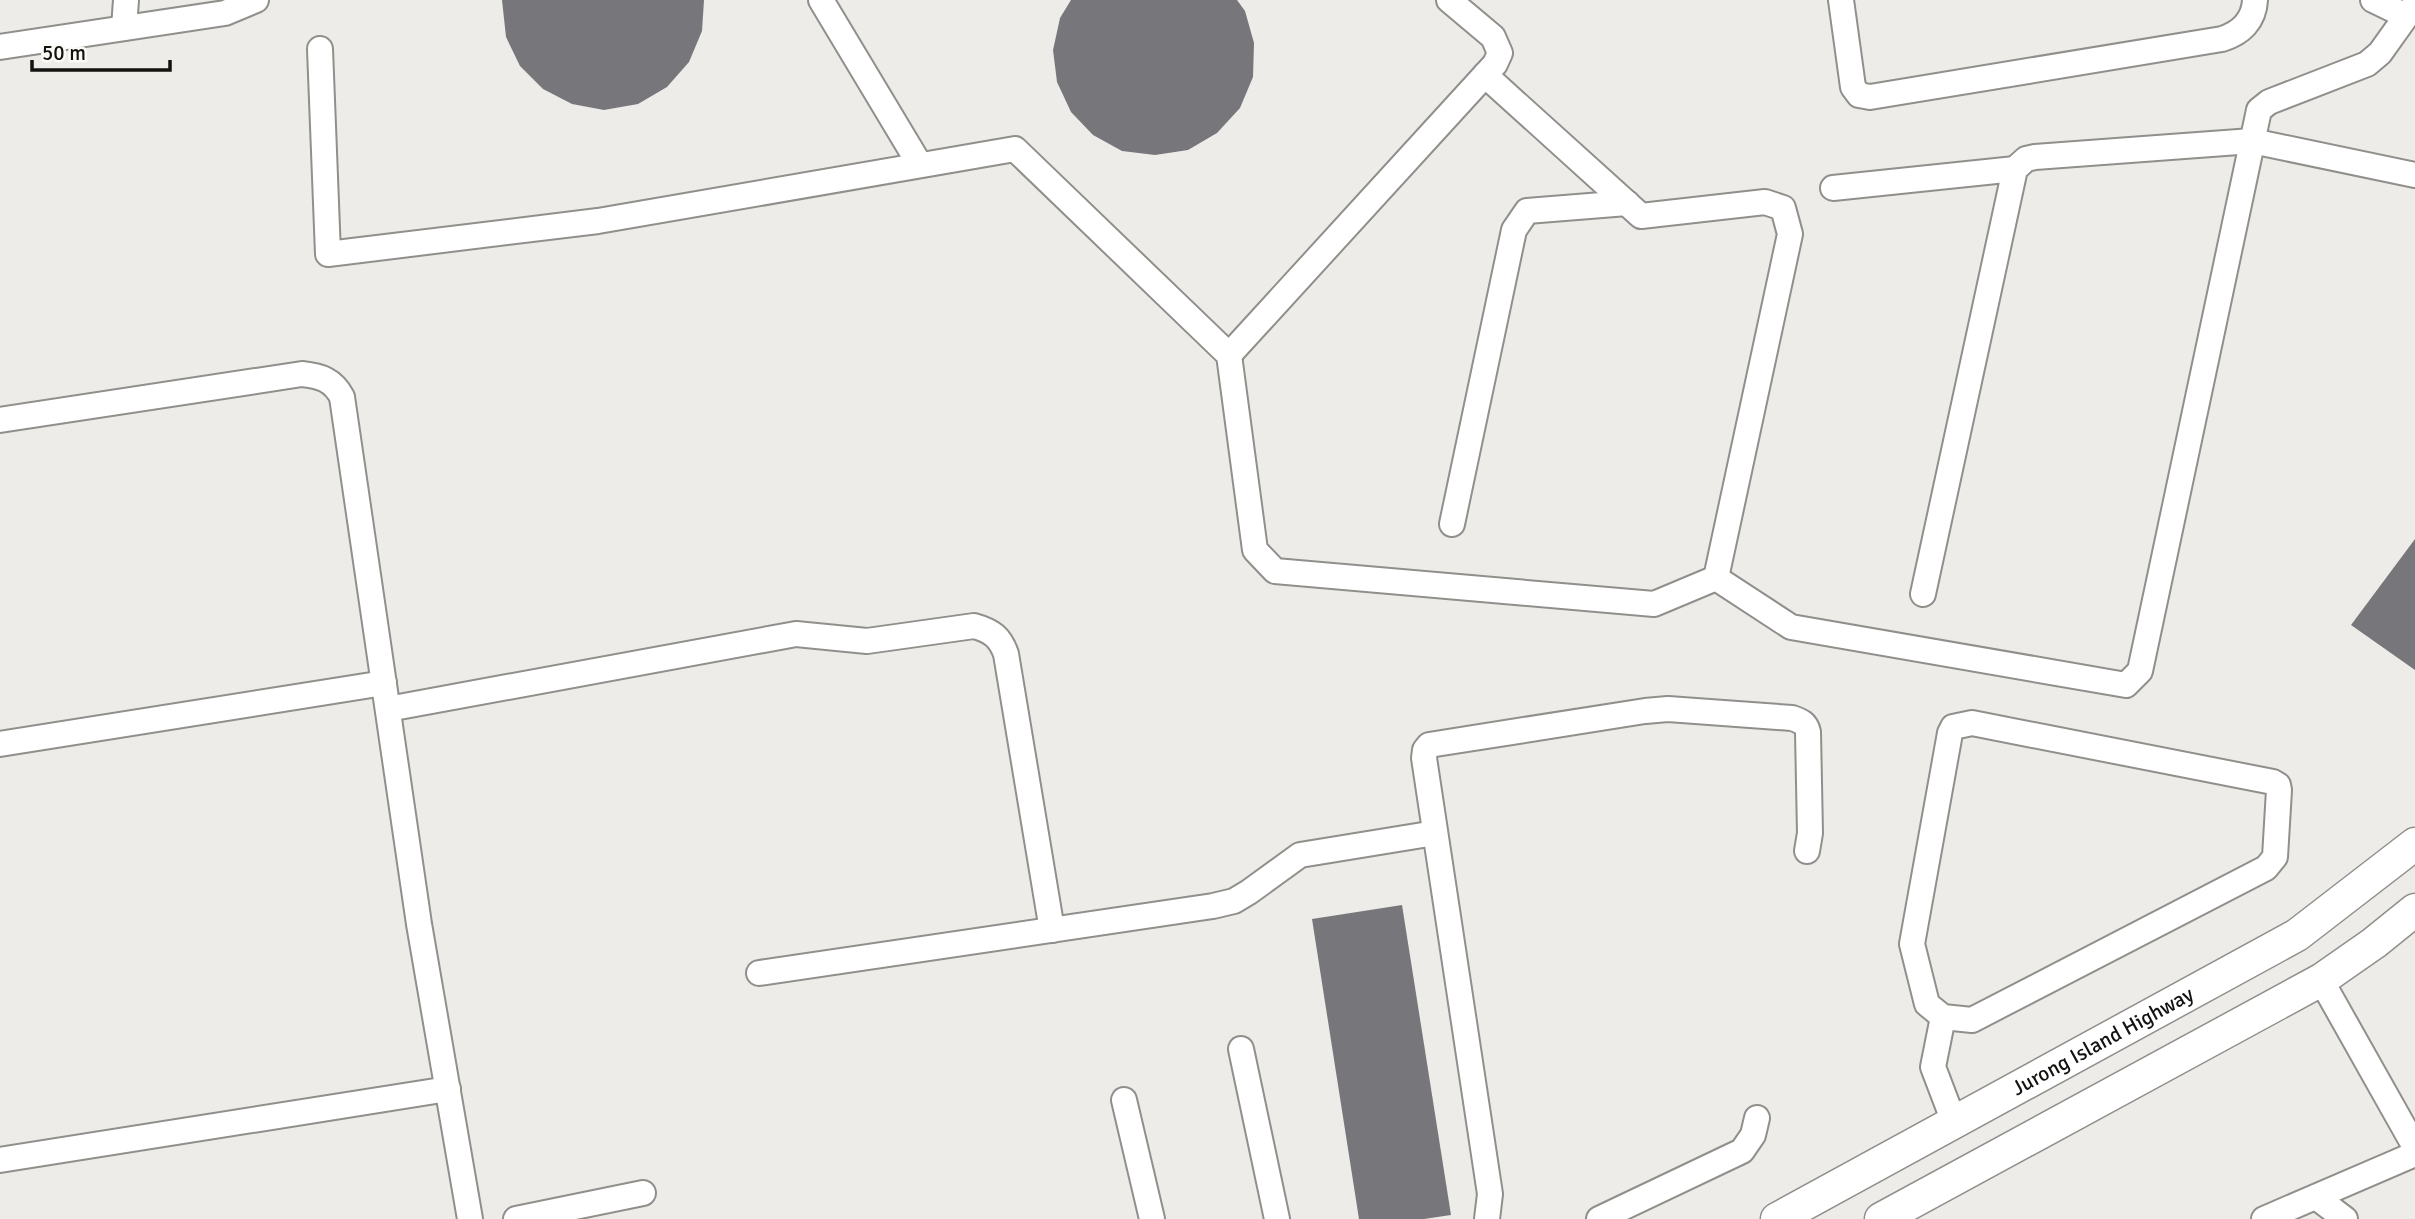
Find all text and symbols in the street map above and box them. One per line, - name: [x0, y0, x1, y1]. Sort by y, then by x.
- scale bar: [32, 28, 170, 72]
- text: 50 m: [42, 40, 86, 66]
- street label: Jurong Island Highway: [2007, 981, 2198, 1101]

